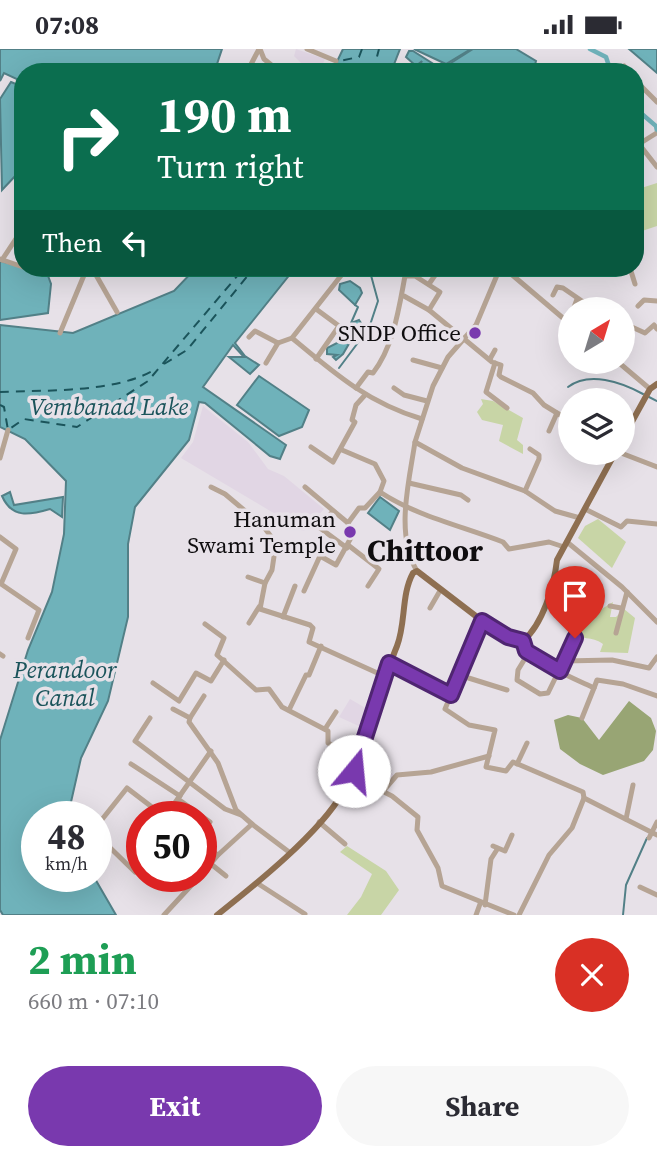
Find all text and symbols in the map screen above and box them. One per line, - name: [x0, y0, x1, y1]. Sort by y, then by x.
- text: 07:08: [35, 7, 99, 43]
- text: 190 m: [157, 81, 292, 148]
- icon: right: [42, 91, 133, 182]
- text: Turn right: [157, 145, 303, 189]
- icon: left: [116, 224, 154, 262]
- text: Then: [42, 225, 102, 261]
- north arrow: [558, 297, 635, 375]
- map controls: [558, 297, 635, 465]
- place label: SNDP Office: [338, 317, 461, 349]
- marker: SNDP Office: [467, 325, 483, 341]
- button: layers: [558, 388, 635, 465]
- water label: Vembanad Lake: [30, 390, 189, 423]
- place label: Hanuman Swami Temple: [187, 503, 336, 561]
- marker: Hanuman Swami Temple: [342, 524, 358, 540]
- district label: Chittoor: [367, 530, 483, 571]
- pin: [545, 566, 605, 638]
- icon: arrive: [556, 577, 594, 615]
- water label: Perandoor Canal: [12, 653, 118, 714]
- position arrow: [317, 734, 391, 808]
- speed limit sign: 50: [126, 801, 217, 892]
- text: 48: [48, 813, 85, 861]
- text: km/h: [45, 851, 88, 876]
- text: 2 min: [28, 930, 137, 988]
- button: close: [555, 938, 629, 1012]
- text: 660 m · 07:10: [28, 985, 159, 1017]
- button: Exit: [28, 1066, 322, 1146]
- button: Share: [336, 1066, 629, 1146]

